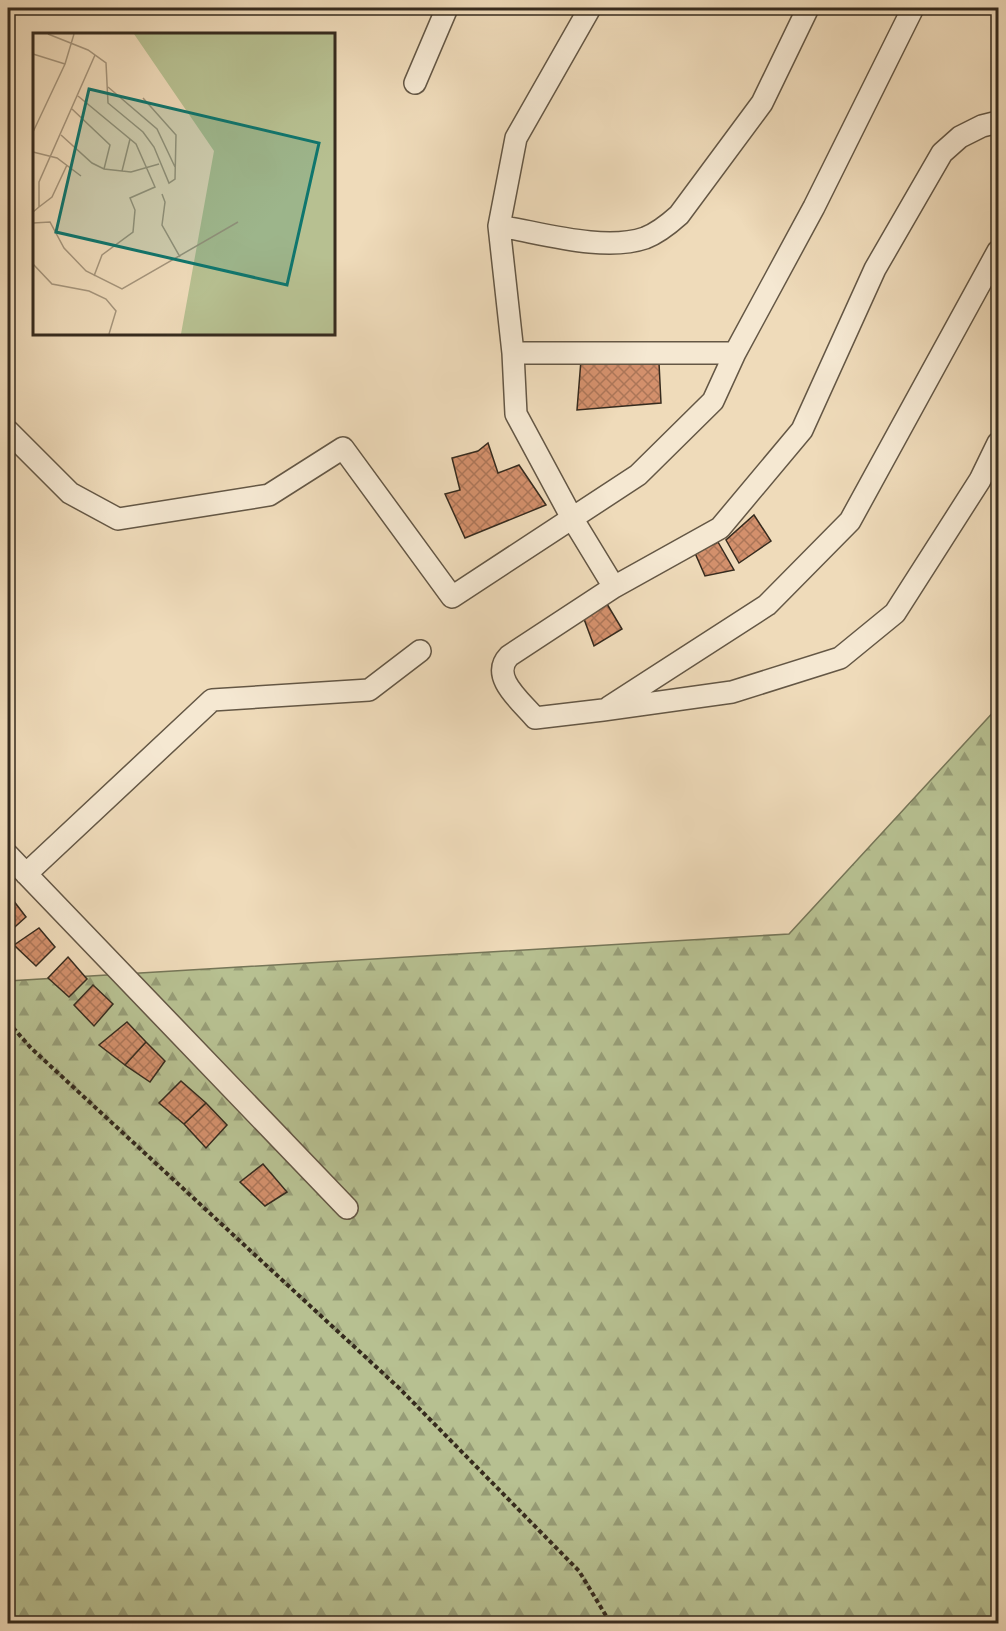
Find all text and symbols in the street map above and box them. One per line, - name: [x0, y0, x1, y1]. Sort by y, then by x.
- inset map: [33, 33, 334, 334]

